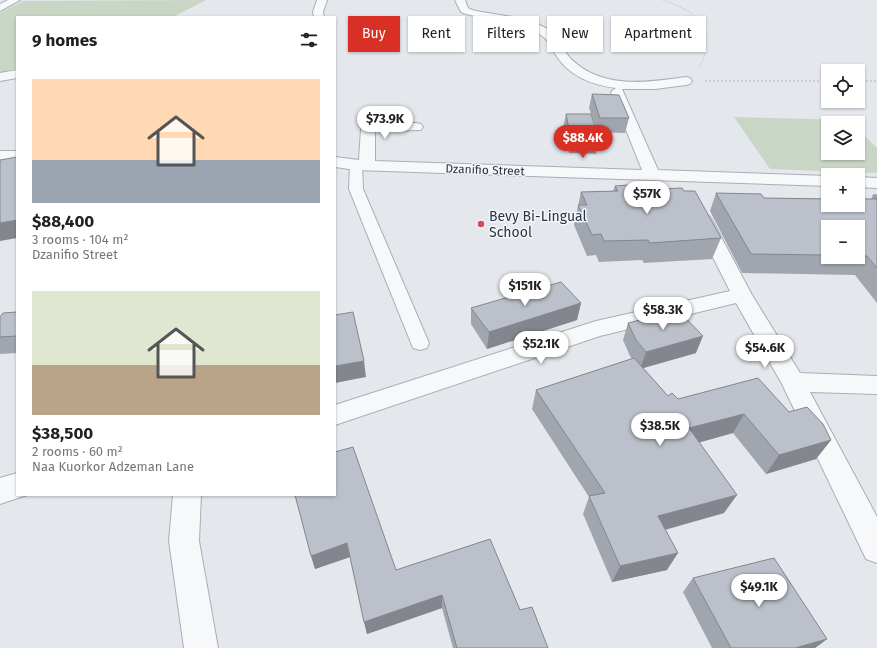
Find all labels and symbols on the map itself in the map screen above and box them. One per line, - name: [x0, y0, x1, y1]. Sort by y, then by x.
- pin: $73.9K: [352, 106, 418, 140]
- pin: $88.4K: [550, 125, 616, 159]
- street label: Dzanifio Street: [445, 162, 526, 178]
- pin: $57K: [623, 181, 671, 215]
- place label: Bevy Bi-Lingual School: [489, 208, 587, 241]
- marker: Bevy Bi-Lingual School: [476, 219, 486, 229]
- pin: $151K: [497, 273, 553, 307]
- pin: $58.3K: [630, 297, 696, 331]
- pin: $52.1K: [508, 331, 574, 365]
- pin: $54.6K: [732, 335, 798, 369]
- pin: $38.5K: [627, 413, 693, 447]
- pin: $49.1K: [726, 574, 792, 608]

